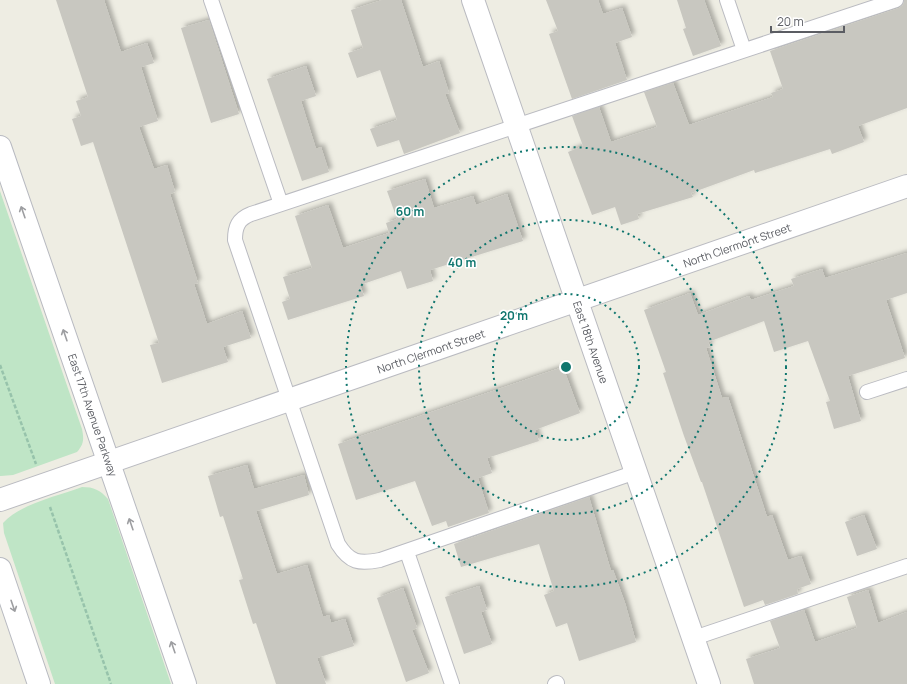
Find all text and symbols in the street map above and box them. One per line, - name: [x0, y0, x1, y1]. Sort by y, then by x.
- scale bar: [771, 8, 844, 34]
- text: 20 m: [777, 13, 804, 30]
- text: 60 m: [396, 203, 424, 220]
- one-way arrow: [18, 207, 26, 219]
- street label: North Clermont Street: [681, 219, 793, 271]
- text: 40 m: [448, 254, 476, 271]
- street label: East 18th Avenue: [570, 299, 612, 386]
- text: 20 m: [500, 307, 528, 324]
- street label: North Clermont Street: [375, 325, 487, 377]
- one-way arrow: [61, 329, 69, 341]
- street label: East 17th Avenue Parkway: [65, 351, 121, 479]
- centre of rings: [559, 360, 573, 374]
- one-way arrow: [126, 518, 134, 530]
- one-way arrow: [9, 599, 17, 611]
- one-way arrow: [168, 641, 176, 653]

